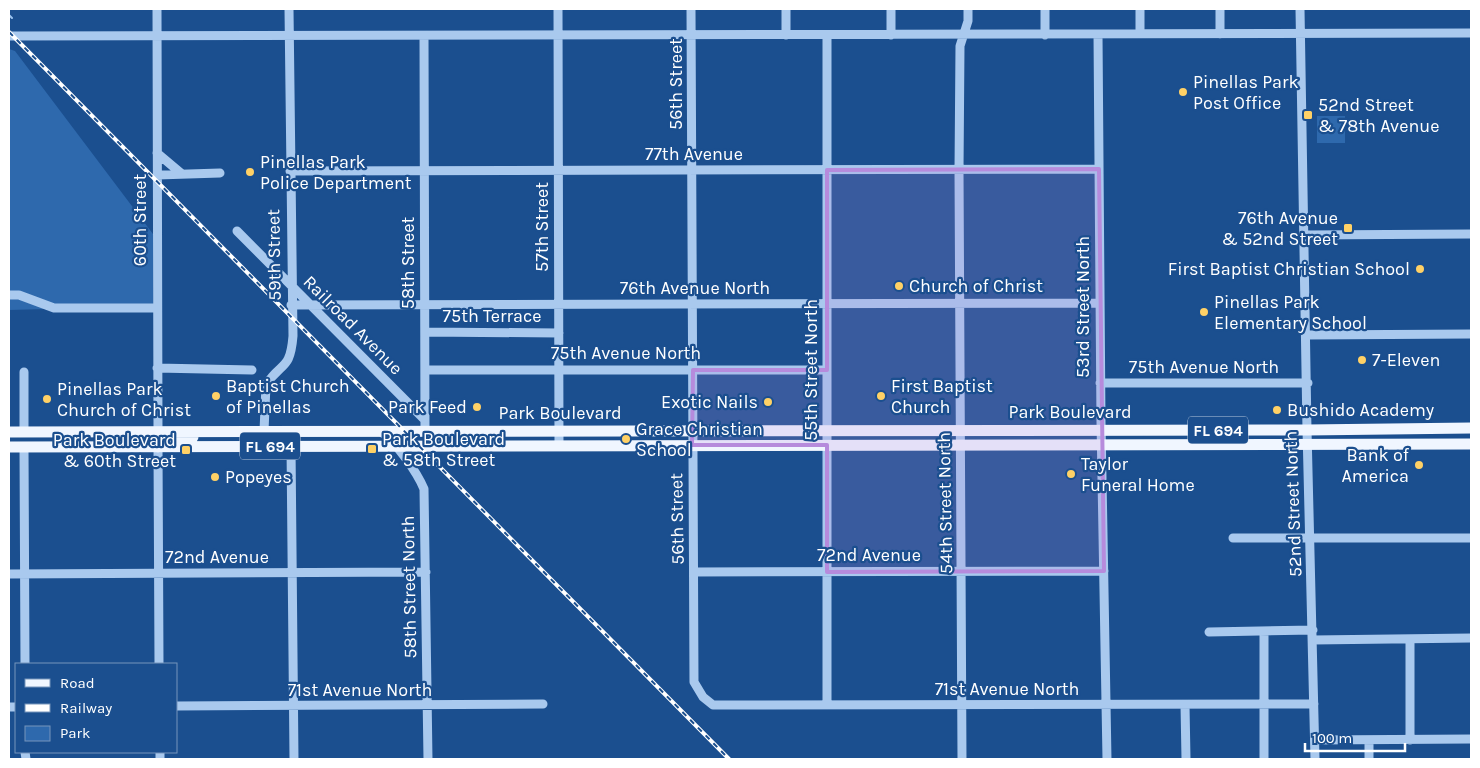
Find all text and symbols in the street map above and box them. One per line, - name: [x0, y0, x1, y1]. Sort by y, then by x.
- street label: 56th Street: [665, 38, 687, 130]
- place label: Pinellas Park Post Office: [1193, 71, 1299, 114]
- marker: Pinellas Park Post Office: [1177, 86, 1189, 98]
- place label: 52nd Street & 78th Avenue: [1318, 94, 1439, 137]
- marker: 52nd Street & 78th Avenue: [1302, 109, 1314, 121]
- street label: 77th Avenue: [645, 143, 743, 165]
- place label: Pinellas Park Police Department: [260, 151, 412, 194]
- marker: Pinellas Park Police Department: [244, 166, 256, 178]
- street label: 60th Street: [129, 174, 151, 266]
- street label: 57th Street: [531, 182, 553, 272]
- place label: 76th Avenue & 52nd Street: [1221, 207, 1338, 250]
- street label: 59th Street: [262, 209, 286, 301]
- street label: 58th Street: [397, 217, 419, 309]
- marker: 76th Avenue & 52nd Street: [1342, 222, 1354, 234]
- street label: 53rd Street North: [1072, 236, 1094, 378]
- place label: First Baptist Christian School: [1168, 258, 1410, 280]
- marker: First Baptist Christian School: [1414, 263, 1426, 275]
- street label: Railroad Avenue: [299, 271, 407, 379]
- place label: Church of Christ: [909, 275, 1043, 297]
- street label: 76th Avenue North: [620, 277, 770, 299]
- marker: Church of Christ: [893, 280, 905, 292]
- place label: Pinellas Park Elementary School: [1214, 291, 1367, 334]
- street label: 55th Street North: [800, 299, 822, 441]
- street label: 75th Terrace: [443, 305, 541, 327]
- marker: Pinellas Park Elementary School: [1198, 306, 1210, 318]
- street label: 75th Avenue North: [551, 342, 701, 364]
- place label: 7-Eleven: [1372, 349, 1440, 371]
- marker: 7-Eleven: [1356, 354, 1368, 366]
- street label: 75th Avenue North: [1129, 356, 1279, 378]
- place label: Baptist Church of Pinellas: [226, 375, 350, 418]
- place label: First Baptist Church: [891, 375, 993, 418]
- place label: Pinellas Park Church of Christ: [57, 378, 191, 421]
- marker: Baptist Church of Pinellas: [210, 390, 222, 402]
- marker: First Baptist Church: [875, 390, 887, 402]
- place label: Exotic Nails: [661, 391, 758, 413]
- marker: Pinellas Park Church of Christ: [41, 393, 53, 405]
- place label: Park Feed: [388, 396, 467, 418]
- marker: Exotic Nails: [762, 396, 774, 408]
- place label: Bushido Academy: [1287, 399, 1435, 421]
- marker: Park Feed: [471, 401, 483, 413]
- street label: Park Boulevard: [1008, 401, 1132, 423]
- street label: Park Boulevard: [498, 402, 622, 424]
- marker: Bushido Academy: [1271, 404, 1283, 416]
- road number: FL 694: [1188, 416, 1248, 444]
- place label: Grace Christian School: [636, 418, 763, 461]
- place label: Park Boulevard & 58th Street: [382, 428, 505, 471]
- place label: Park Boulevard & 60th Street: [53, 429, 176, 472]
- street label: 52nd Street North: [1279, 430, 1307, 578]
- road number: FL 694: [240, 432, 300, 460]
- street label: 54th Street North: [933, 432, 957, 574]
- marker: Grace Christian School: [620, 433, 632, 445]
- marker: Park Boulevard & 58th Street: [366, 443, 378, 455]
- marker: Park Boulevard & 60th Street: [180, 444, 192, 456]
- place label: Bank of America: [1342, 444, 1410, 487]
- place label: Taylor Funeral Home: [1081, 453, 1195, 496]
- marker: Bank of America: [1413, 459, 1425, 471]
- place label: Popeyes: [225, 466, 292, 488]
- marker: Taylor Funeral Home: [1065, 468, 1077, 480]
- marker: Popeyes: [209, 471, 221, 483]
- street label: 56th Street: [665, 473, 689, 565]
- street label: 58th Street North: [397, 515, 421, 659]
- street label: 72nd Avenue: [817, 544, 921, 566]
- street label: 72nd Avenue: [165, 546, 269, 568]
- legend: [15, 663, 178, 753]
- text: Road: [60, 674, 95, 692]
- street label: 71st Avenue North: [935, 678, 1079, 700]
- street label: 71st Avenue North: [288, 679, 432, 701]
- text: Railway: [60, 699, 112, 717]
- scale bar: [1305, 720, 1405, 752]
- text: Park: [60, 724, 90, 742]
- text: 100 m: [1312, 729, 1352, 747]

